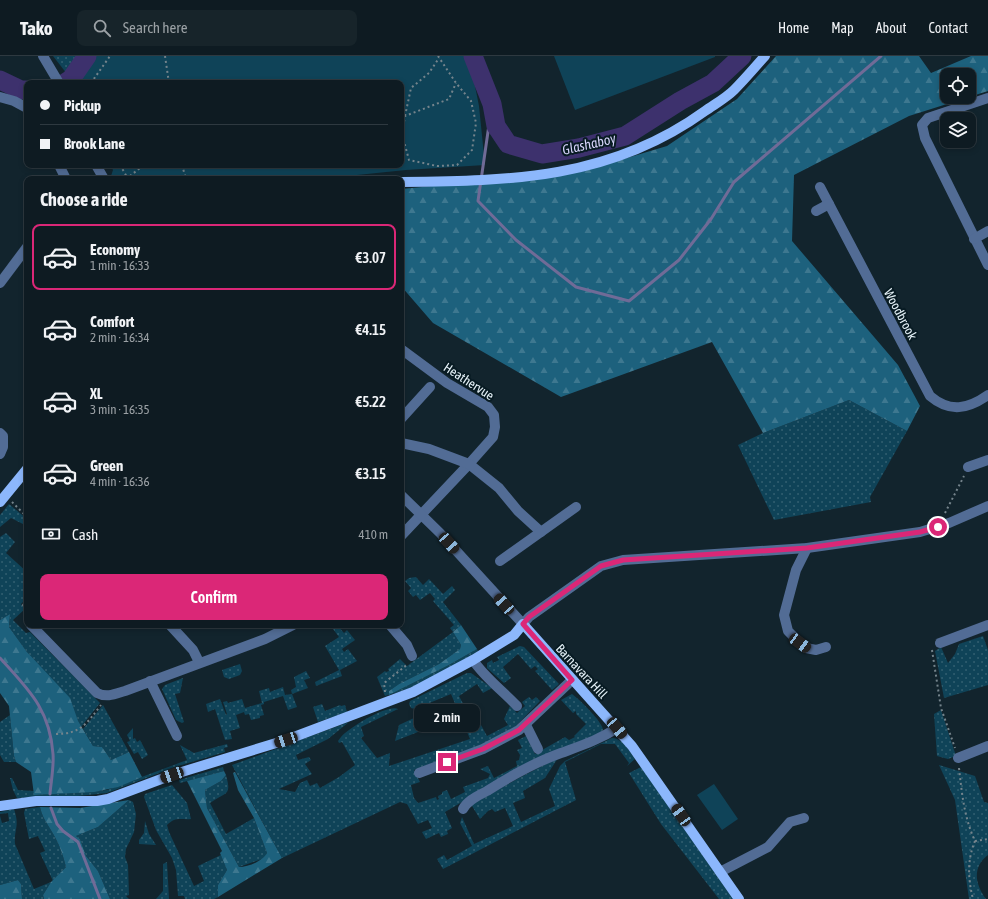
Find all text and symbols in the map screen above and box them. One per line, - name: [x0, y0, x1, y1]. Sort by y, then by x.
- search box: [77, 10, 357, 46]
- text: Tako: [20, 17, 53, 39]
- icon: search: [91, 17, 113, 39]
- text: Search here: [123, 19, 187, 36]
- text: Home: [778, 20, 809, 36]
- text: Map: [831, 20, 854, 36]
- text: About: [876, 20, 907, 36]
- text: Contact: [929, 20, 968, 36]
- map controls: [940, 68, 976, 148]
- button: locate: [940, 68, 976, 104]
- text: Pickup: [64, 97, 101, 114]
- button: layers: [940, 112, 976, 148]
- water label: Glashaboy: [561, 130, 618, 158]
- text: Brook Lane: [64, 135, 125, 152]
- text: Choose a ride: [40, 189, 128, 210]
- icon: car: [42, 239, 78, 275]
- text: Economy: [90, 241, 140, 258]
- text: €3.07: [355, 249, 386, 266]
- text: 1 min · 16:33: [90, 258, 150, 273]
- street label: Woodbrook: [881, 286, 920, 342]
- icon: car: [42, 311, 78, 347]
- text: Comfort: [90, 313, 134, 330]
- text: €4.15: [355, 321, 386, 338]
- text: 2 min · 16:34: [90, 330, 150, 345]
- street label: Heathervue: [441, 360, 497, 403]
- icon: car: [42, 383, 78, 419]
- text: XL: [90, 385, 103, 402]
- text: €5.22: [355, 393, 386, 410]
- text: 3 min · 16:35: [90, 402, 150, 417]
- icon: car: [42, 455, 78, 491]
- text: Green: [90, 457, 123, 474]
- text: €3.15: [355, 465, 386, 482]
- text: 4 min · 16:36: [90, 474, 150, 489]
- route start: [929, 518, 947, 536]
- icon: cash: [40, 523, 62, 545]
- text: Cash: [72, 526, 98, 543]
- text: 410 m: [359, 527, 388, 542]
- car: [437, 530, 461, 556]
- button: Confirm: [40, 574, 388, 620]
- car: [492, 591, 516, 617]
- car: [787, 631, 813, 655]
- street label: Barnavara Hill: [553, 641, 611, 702]
- callout: 2 min: [414, 704, 480, 732]
- text: 2 min: [434, 710, 460, 725]
- car: [605, 715, 629, 741]
- car: [273, 731, 299, 749]
- route end: [438, 753, 456, 771]
- car: [159, 765, 185, 785]
- car: [669, 802, 693, 828]

